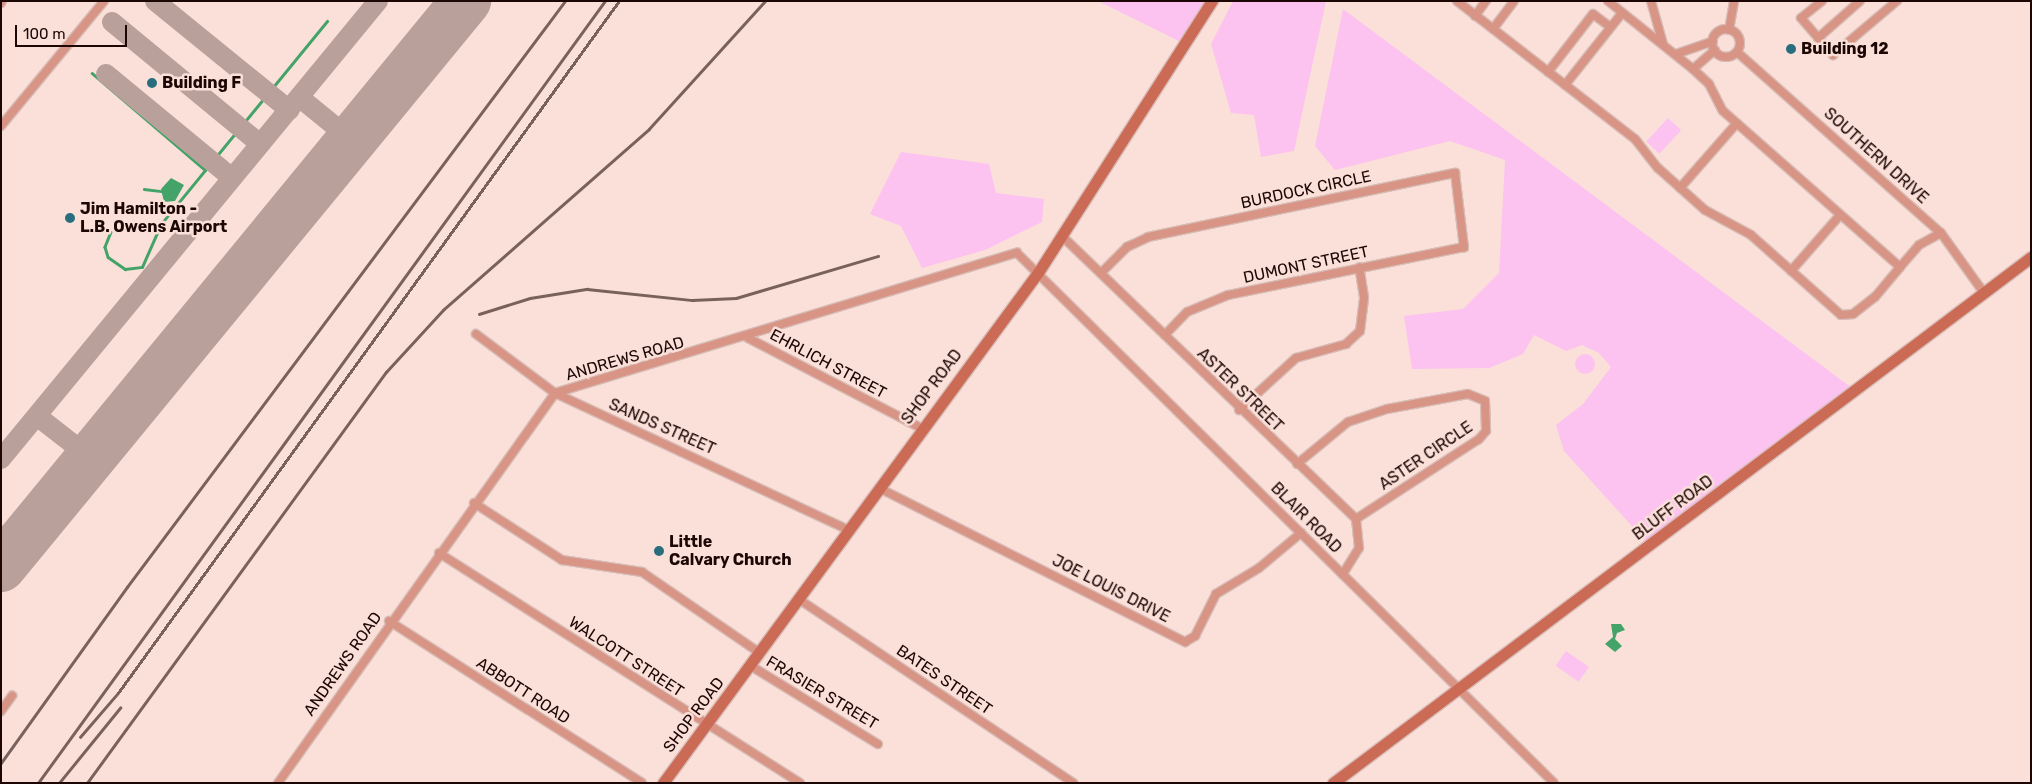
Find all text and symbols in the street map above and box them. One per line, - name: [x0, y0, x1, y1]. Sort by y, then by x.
- scale bar: [18, 15, 130, 47]
- text: 100 m: [23, 25, 65, 43]
- place label: Building 12: [1801, 39, 1889, 59]
- marker: Building 12: [1785, 43, 1797, 55]
- place label: Building F: [162, 73, 241, 93]
- marker: Building F: [146, 77, 158, 89]
- street label: SOUTHERN DRIVE: [1820, 104, 1932, 208]
- street label: BURDOCK CIRCLE: [1239, 167, 1373, 213]
- place label: Jim Hamilton - L.B. Owens Airport: [80, 199, 228, 237]
- marker: Jim Hamilton - L.B. Owens Airport: [64, 212, 76, 224]
- street label: DUMONT STREET: [1241, 242, 1371, 288]
- street label: EHRLICH STREET: [766, 325, 890, 403]
- street label: ANDREWS ROAD: [564, 333, 686, 385]
- street label: ASTER STREET: [1193, 344, 1287, 436]
- street label: SHOP ROAD: [897, 346, 967, 428]
- street label: SANDS STREET: [606, 395, 718, 459]
- street label: ASTER CIRCLE: [1376, 418, 1476, 494]
- street label: BLUFF ROAD: [1629, 471, 1717, 545]
- street label: BLAIR ROAD: [1267, 479, 1345, 557]
- place label: Little Calvary Church: [669, 532, 792, 570]
- marker: Little Calvary Church: [653, 545, 665, 557]
- street label: JOE LOUIS DRIVE: [1049, 551, 1173, 627]
- street label: ANDREWS ROAD: [300, 608, 386, 720]
- street label: WALCOTT STREET: [565, 612, 687, 702]
- street label: BATES STREET: [893, 641, 995, 719]
- street label: FRASIER STREET: [763, 652, 881, 734]
- street label: ABBOTT ROAD: [472, 654, 574, 728]
- street label: SHOP ROAD: [659, 674, 729, 756]

